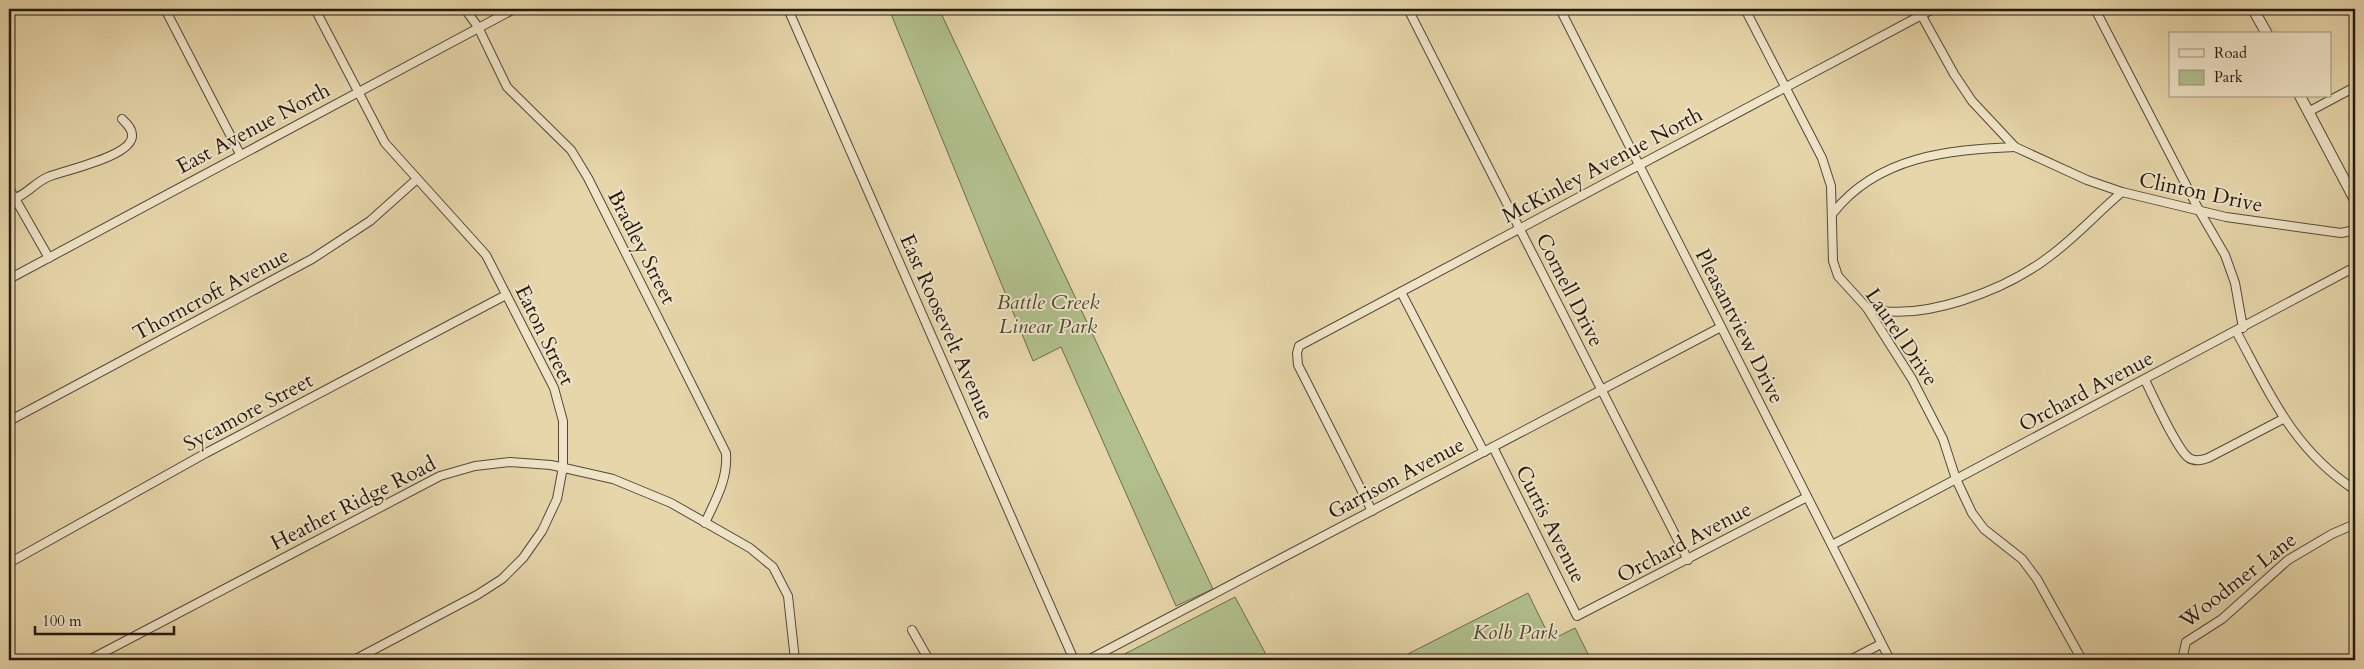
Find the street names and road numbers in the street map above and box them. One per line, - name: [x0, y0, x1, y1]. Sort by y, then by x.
- street label: East Avenue North: [171, 75, 336, 181]
- street label: McKinley Avenue North: [1497, 100, 1708, 231]
- street label: Clinton Drive: [2136, 165, 2265, 220]
- street label: Bradley Street: [600, 185, 683, 310]
- street label: East Roosevelt Avenue: [892, 229, 1001, 425]
- street label: Cornell Drive: [1529, 229, 1611, 352]
- street label: Thorncroft Avenue: [128, 241, 295, 348]
- street label: Pleasantview Drive: [1688, 244, 1791, 409]
- street label: Eaton Street: [508, 280, 581, 390]
- street label: Laurel Drive: [1858, 283, 1945, 392]
- street label: Orchard Avenue: [2014, 344, 2159, 439]
- street label: Sycamore Street: [178, 366, 318, 459]
- street label: Garrison Avenue: [1323, 430, 1470, 527]
- street label: Heather Ridge Road: [266, 449, 441, 558]
- street label: Curtis Avenue: [1508, 460, 1593, 588]
- street label: Orchard Avenue: [1612, 495, 1757, 590]
- street label: Woodmer Lane: [2173, 526, 2303, 636]

